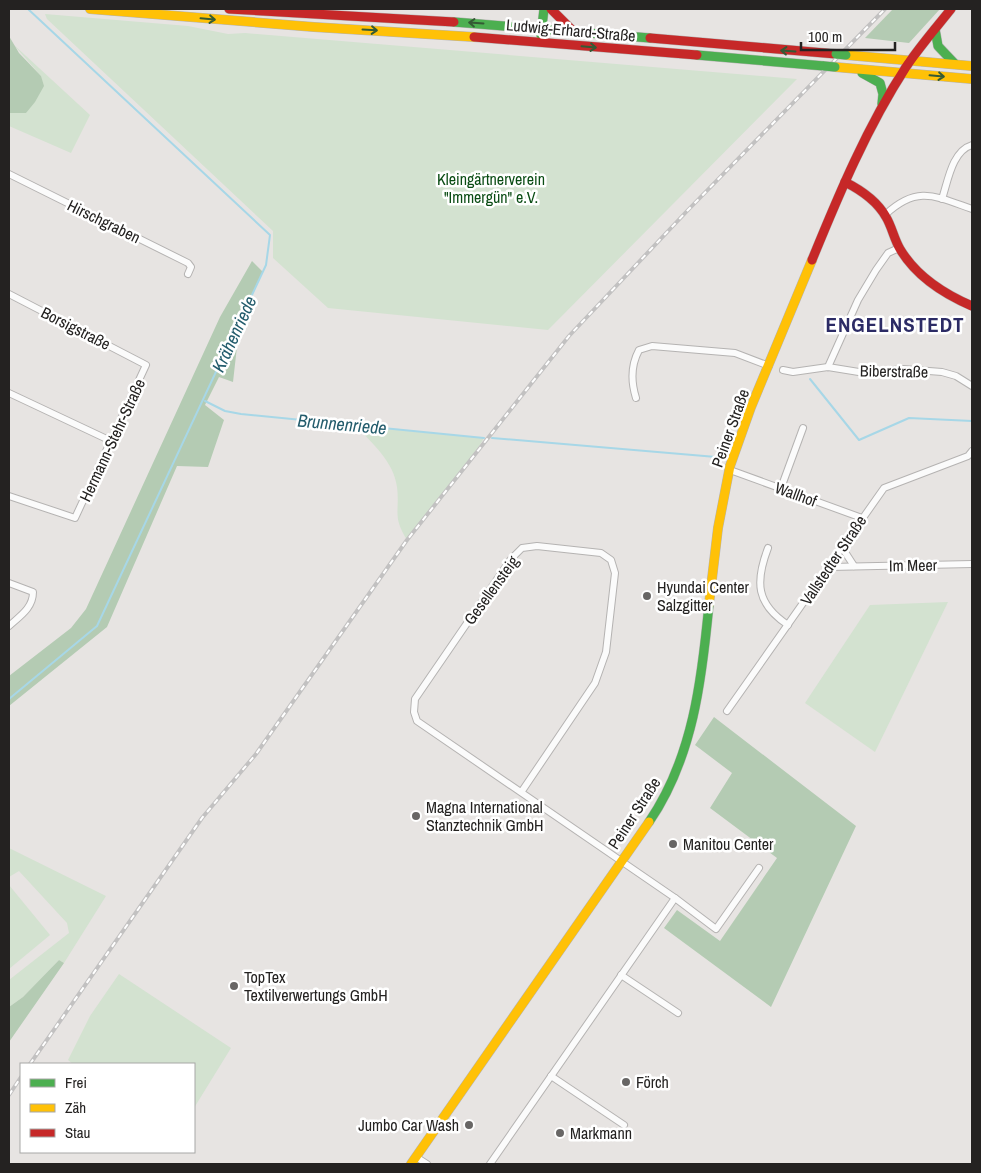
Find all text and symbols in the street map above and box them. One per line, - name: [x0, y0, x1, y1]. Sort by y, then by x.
- street label: Ludwig-Erhard-Straße: [505, 13, 637, 47]
- one-way arrow: [200, 14, 216, 24]
- one-way arrow: [468, 19, 484, 28]
- scale bar: [801, 20, 895, 52]
- one-way arrow: [362, 26, 378, 35]
- text: 100 m: [808, 26, 842, 47]
- one-way arrow: [581, 42, 597, 52]
- one-way arrow: [780, 46, 796, 55]
- one-way arrow: [929, 71, 945, 81]
- park label: Kleingärtnerverein "Immergün" e.V.: [437, 168, 545, 208]
- street label: Hirschgraben: [64, 194, 144, 248]
- water label: Krähenriede: [206, 292, 262, 376]
- street label: Borsigstraße: [38, 301, 114, 355]
- district label: ENGELNSTEDT: [825, 310, 965, 339]
- street label: Biberstraße: [860, 359, 928, 383]
- street label: Hermann-Stehr-Straße: [74, 375, 150, 505]
- street label: Peiner Straße: [706, 386, 754, 470]
- water label: Brunnenriede: [296, 408, 388, 440]
- street label: Wallhof: [772, 476, 820, 512]
- street label: Vallstedter Straße: [795, 511, 871, 609]
- street label: Gesellensteig: [459, 551, 524, 629]
- street label: Im Meer: [889, 554, 938, 576]
- place label: Hyundai Center Salzgitter: [657, 576, 750, 616]
- marker: Hyundai Center Salzgitter: [641, 590, 653, 602]
- street label: Peiner Straße: [603, 773, 665, 853]
- place label: Magna International Stanztechnik GmbH: [426, 796, 543, 836]
- marker: Magna International Stanztechnik GmbH: [410, 810, 422, 822]
- place label: Manitou Center: [683, 833, 774, 855]
- marker: Manitou Center: [667, 838, 679, 850]
- place label: TopTex Textilverwertungs GmbH: [244, 966, 388, 1006]
- marker: TopTex Textilverwertungs GmbH: [228, 980, 240, 992]
- legend: [20, 1063, 195, 1153]
- place label: Förch: [636, 1071, 669, 1093]
- text: Frei: [65, 1072, 87, 1093]
- marker: Förch: [620, 1076, 632, 1088]
- text: Zäh: [65, 1097, 86, 1118]
- place label: Jumbo Car Wash: [358, 1114, 459, 1136]
- marker: Jumbo Car Wash: [463, 1119, 475, 1131]
- text: Stau: [65, 1122, 90, 1143]
- place label: Markmann: [570, 1122, 632, 1144]
- marker: Markmann: [554, 1127, 566, 1139]

